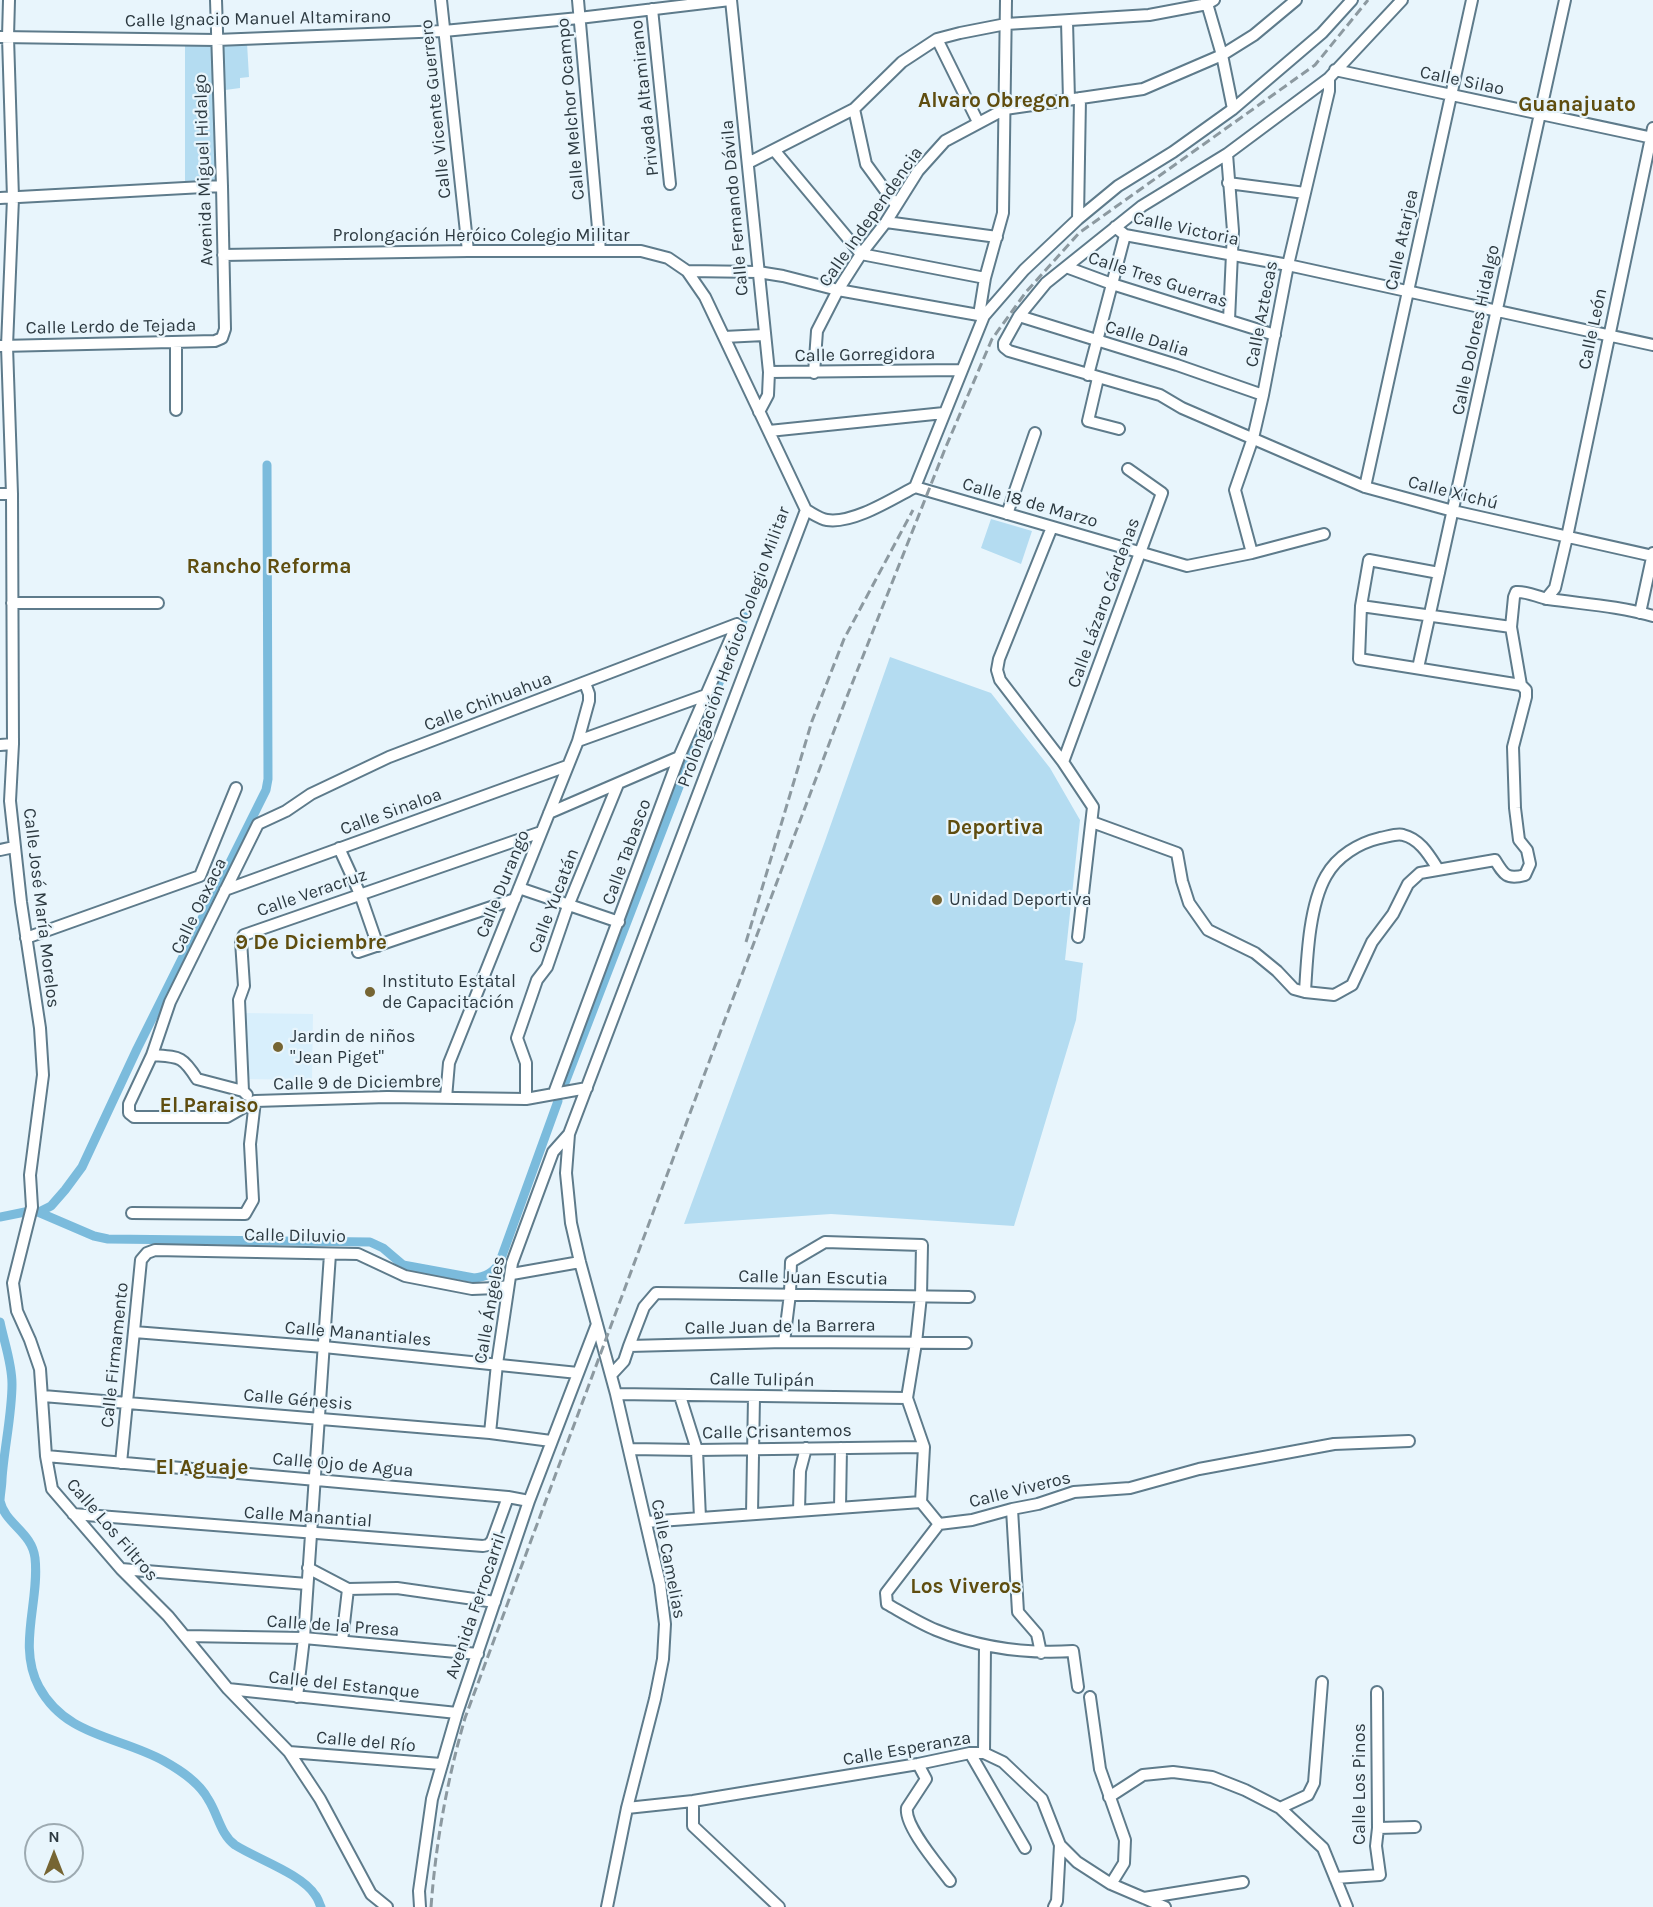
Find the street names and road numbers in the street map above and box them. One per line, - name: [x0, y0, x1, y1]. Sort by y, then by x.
- street label: Calle Ignacio Manuel Altamirano: [125, 6, 391, 32]
- street label: Calle Melchor Ocampo: [552, 17, 590, 201]
- street label: Calle Vicente Guerrero: [416, 18, 456, 200]
- street label: Privada Altamirano: [626, 19, 664, 177]
- street label: Calle Silao: [1418, 62, 1506, 100]
- street label: Avenida Miguel Hidalgo: [190, 73, 218, 267]
- street label: Calle Fernando Dávila: [717, 119, 753, 297]
- street label: Calle Independencia: [814, 143, 928, 291]
- street label: Calle Atarjea: [1381, 187, 1423, 293]
- street label: Calle Victoria: [1131, 207, 1241, 251]
- street label: Prolongación Heróico Colegio Militar: [332, 225, 630, 247]
- street label: Calle Dolores Hidalgo: [1447, 243, 1505, 417]
- street label: Calle Tres Guerras: [1085, 247, 1231, 313]
- street label: Calle Aztecas: [1241, 259, 1283, 369]
- street label: Calle León: [1574, 286, 1612, 372]
- street label: Calle Lerdo de Tejada: [25, 315, 197, 339]
- street label: Calle Dalia: [1102, 316, 1192, 362]
- street label: Calle Gorregidora: [794, 343, 936, 367]
- street label: Calle Xichú: [1406, 471, 1500, 515]
- street label: Calle 18 de Marzo: [960, 473, 1100, 533]
- street label: Prolongación Heróico Colegio Militar: [673, 504, 795, 790]
- street label: Calle Lázaro Cárdenas: [1063, 515, 1145, 691]
- street label: Calle Chihuahua: [421, 668, 555, 736]
- street label: Calle Sinaloa: [337, 784, 445, 840]
- street label: Calle Tabasco: [598, 796, 656, 908]
- street label: Calle José María Morelos: [18, 807, 64, 1009]
- street label: Calle Durango: [472, 827, 534, 941]
- street label: Calle Yucatán: [524, 845, 584, 957]
- street label: Calle Oaxaca: [166, 854, 232, 958]
- street label: Calle Veracruz: [254, 864, 370, 922]
- street label: Calle 9 de Diciembre: [273, 1071, 441, 1095]
- street label: Calle Diluvio: [244, 1224, 346, 1248]
- street label: Calle Ángeles: [470, 1255, 510, 1365]
- street label: Calle Juan Escutia: [738, 1266, 888, 1290]
- street label: Calle Firmamento: [97, 1281, 133, 1429]
- street label: Calle Juan de la Barrera: [684, 1315, 876, 1339]
- street label: Calle Manantiales: [284, 1317, 432, 1351]
- street label: Calle Tulipán: [709, 1368, 815, 1392]
- street label: Calle Génesis: [242, 1384, 354, 1416]
- street label: Calle Crisantemos: [702, 1420, 852, 1444]
- street label: Calle Ojo de Agua: [272, 1448, 414, 1482]
- street label: Calle Viveros: [967, 1467, 1073, 1513]
- street label: Calle Los Filtros: [62, 1474, 162, 1586]
- street label: Calle Camelias: [646, 1497, 690, 1621]
- street label: Calle Manantial: [243, 1502, 373, 1532]
- street label: Avenida Ferrocarril: [441, 1530, 511, 1682]
- street label: Calle de la Presa: [266, 1611, 400, 1641]
- street label: Calle del Estanque: [268, 1666, 420, 1704]
- street label: Calle Los Pinos: [1349, 1723, 1371, 1845]
- street label: Calle del Río: [315, 1727, 417, 1757]
- street label: Calle Esperanza: [841, 1727, 973, 1771]

